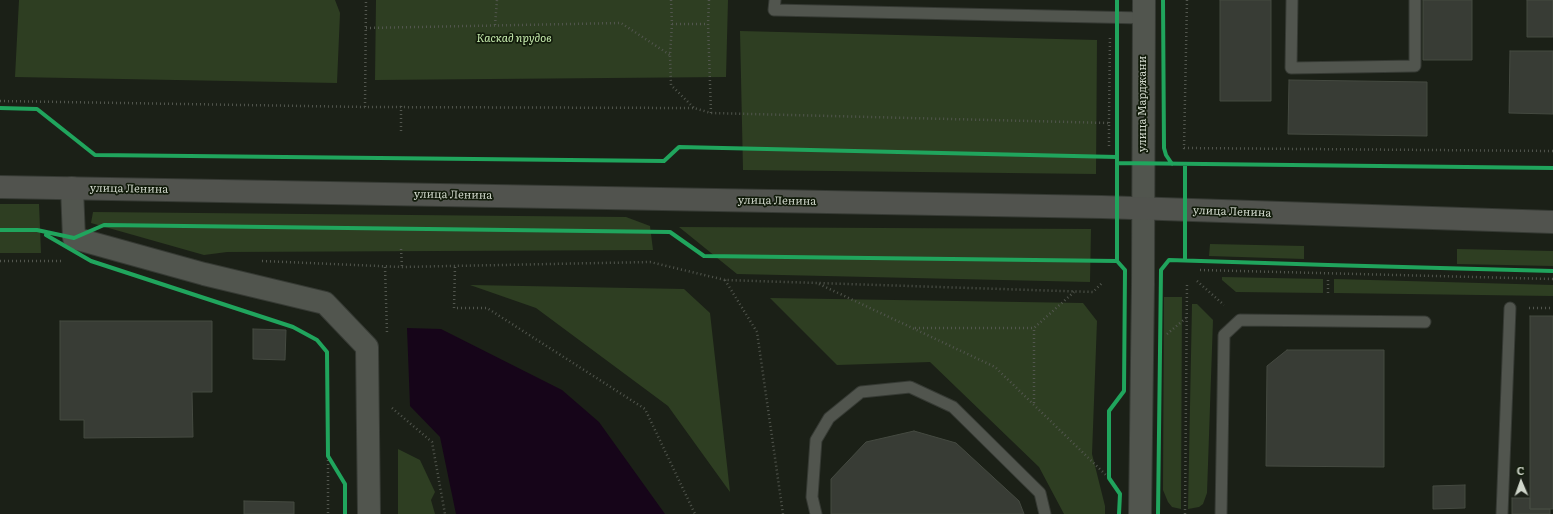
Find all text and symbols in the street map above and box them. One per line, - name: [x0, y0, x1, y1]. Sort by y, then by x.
- park label: Каскад прудов: [476, 32, 552, 46]
- street label: улица Марджани: [1136, 56, 1150, 152]
- street label: улица Ленина: [90, 182, 168, 196]
- street label: улица Ленина: [414, 188, 492, 202]
- street label: улица Ленина: [738, 194, 816, 208]
- street label: улица Ленина: [1193, 204, 1271, 220]
- north arrow: [1501, 462, 1541, 502]
- text: С: [1516, 462, 1525, 478]

